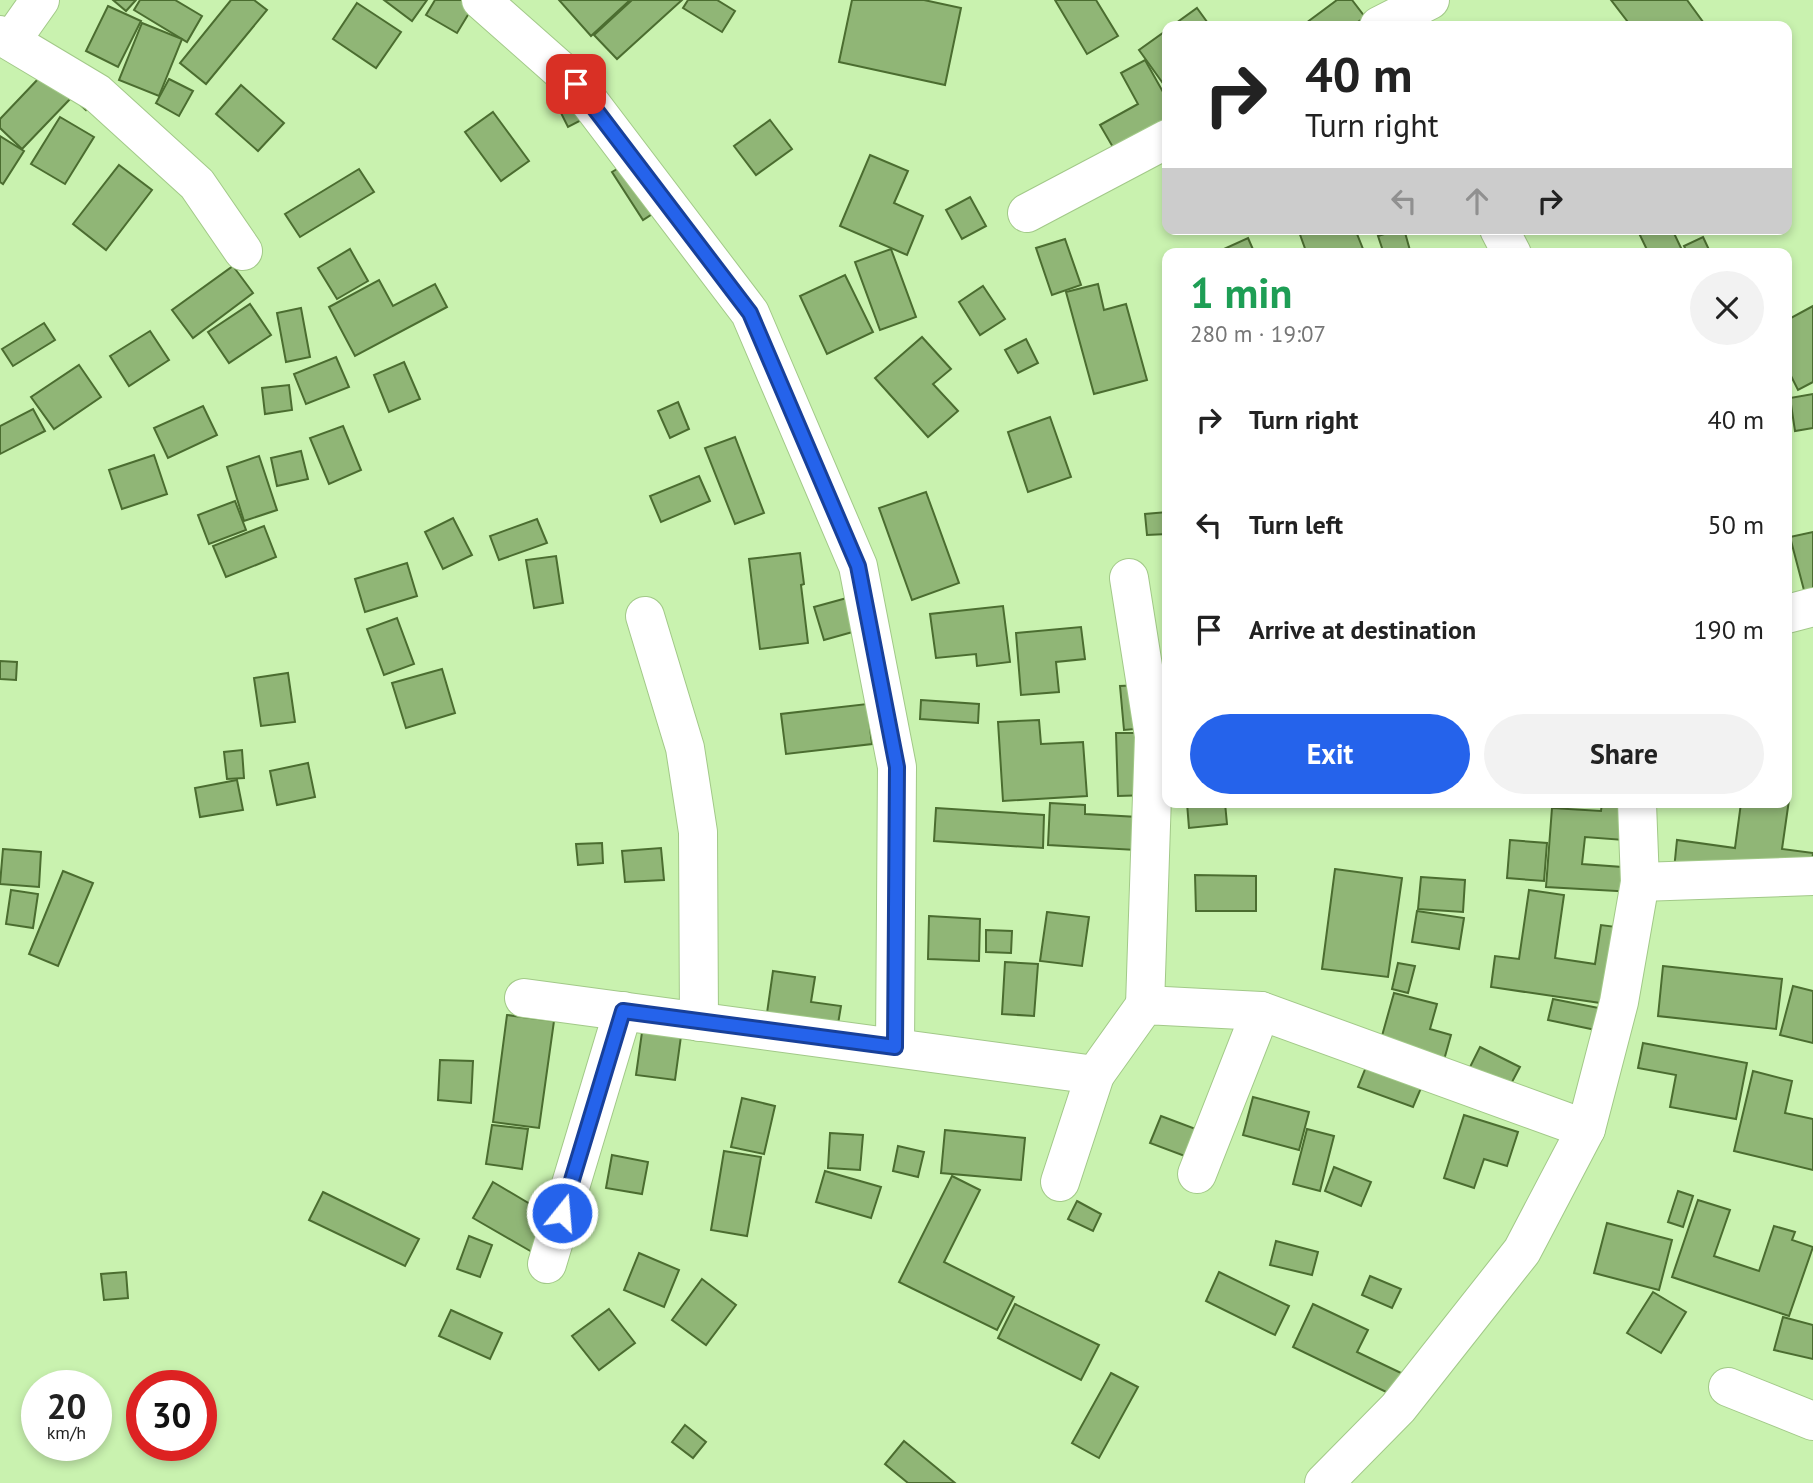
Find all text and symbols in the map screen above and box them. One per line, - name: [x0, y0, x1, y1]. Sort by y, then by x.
- text: 40 m: [1305, 42, 1412, 106]
- icon: right: [1190, 49, 1281, 140]
- pin: [546, 54, 606, 114]
- icon: arrive: [557, 65, 595, 103]
- text: Turn right: [1305, 104, 1439, 146]
- icon: left: [1385, 182, 1423, 220]
- icon: ahead: [1458, 182, 1496, 220]
- icon: right: [1531, 182, 1569, 220]
- text: 1 min: [1190, 265, 1292, 320]
- button: close: [1690, 271, 1764, 345]
- text: 280 m · 19:07: [1190, 319, 1326, 348]
- icon: right: [1190, 401, 1228, 439]
- text: Turn right: [1249, 403, 1358, 436]
- text: 40 m: [1708, 403, 1764, 436]
- icon: left: [1190, 506, 1228, 544]
- text: Turn left: [1249, 508, 1343, 541]
- text: 50 m: [1708, 508, 1764, 541]
- icon: arrive: [1190, 611, 1228, 649]
- text: Arrive at destination: [1249, 613, 1476, 646]
- text: 190 m: [1693, 613, 1764, 646]
- button: Exit: [1190, 714, 1470, 794]
- button: Share: [1484, 714, 1764, 794]
- position arrow: [525, 1176, 599, 1250]
- speed limit sign: 30: [126, 1370, 217, 1461]
- text: 20: [47, 1383, 86, 1429]
- text: km/h: [47, 1421, 86, 1444]

